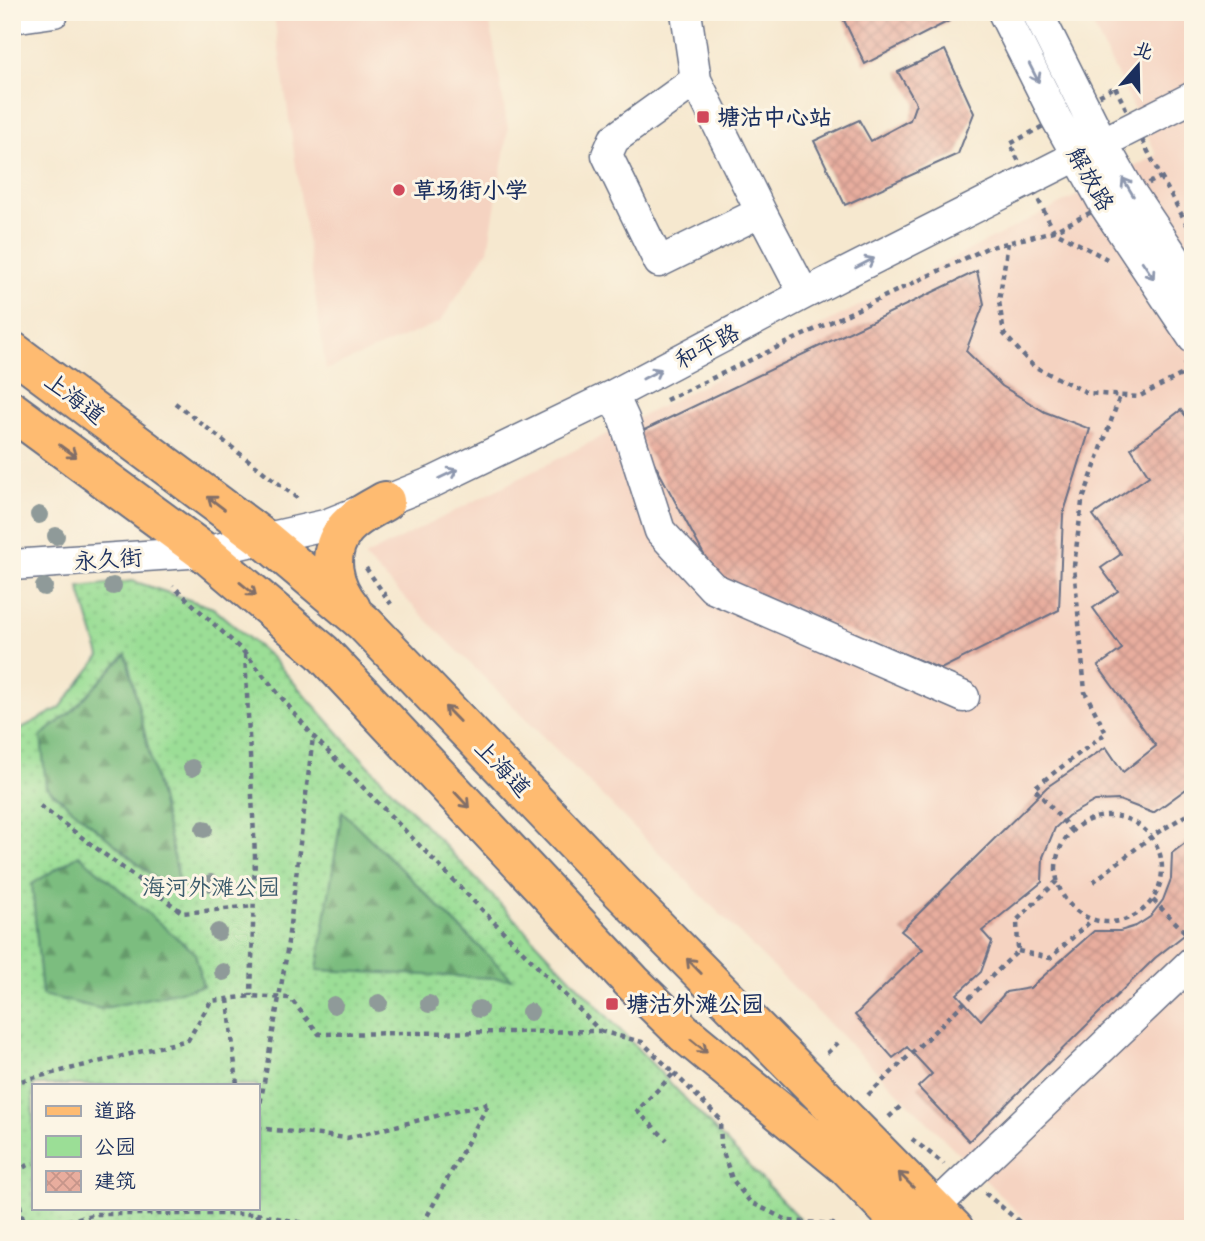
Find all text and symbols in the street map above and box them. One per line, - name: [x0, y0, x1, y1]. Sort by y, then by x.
- north arrow: [1104, 32, 1174, 102]
- text: 北: [1130, 39, 1155, 67]
- one-way arrow: [1027, 62, 1041, 83]
- place label: 塘沽中心站: [717, 105, 832, 134]
- marker: 塘沽中心站: [695, 109, 711, 125]
- street label: 解放路: [1059, 144, 1118, 217]
- one-way arrow: [1121, 178, 1135, 198]
- place label: 草场街小学: [413, 179, 528, 207]
- marker: 草场街小学: [391, 182, 407, 198]
- one-way arrow: [854, 256, 875, 270]
- one-way arrow: [1140, 260, 1155, 279]
- street label: 和平路: [671, 320, 745, 377]
- one-way arrow: [641, 367, 662, 381]
- street label: 上海道: [37, 368, 109, 432]
- one-way arrow: [58, 444, 77, 458]
- one-way arrow: [437, 467, 458, 480]
- one-way arrow: [207, 496, 226, 510]
- street label: 永久街: [73, 546, 144, 578]
- one-way arrow: [239, 581, 257, 597]
- one-way arrow: [443, 706, 460, 723]
- street label: 上海道: [467, 736, 535, 805]
- one-way arrow: [454, 791, 471, 808]
- park label: 海河外滩公园: [142, 876, 280, 904]
- one-way arrow: [686, 958, 703, 975]
- place label: 塘沽外滩公园: [626, 993, 764, 1021]
- marker: 塘沽外滩公园: [604, 996, 620, 1012]
- one-way arrow: [690, 1038, 708, 1053]
- legend: [32, 1084, 259, 1210]
- text: 道路: [94, 1100, 136, 1127]
- text: 公园: [94, 1137, 136, 1163]
- text: 建筑: [94, 1171, 136, 1197]
- one-way arrow: [898, 1172, 915, 1189]

